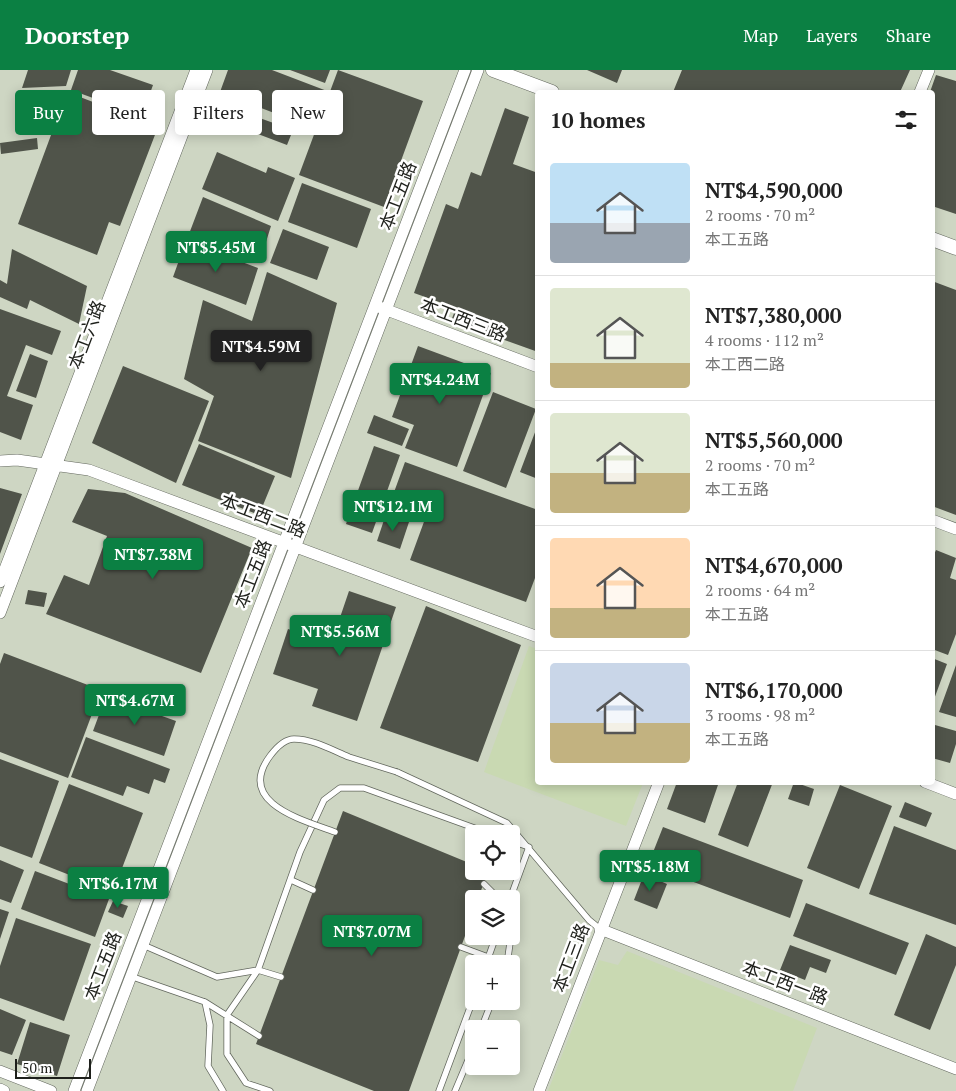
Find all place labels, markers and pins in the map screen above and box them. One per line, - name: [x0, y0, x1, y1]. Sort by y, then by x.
- pin: NT$5.45M: [164, 230, 268, 273]
- pin: NT$4.59M: [209, 330, 313, 372]
- pin: NT$4.24M: [388, 362, 492, 405]
- pin: NT$12.1M: [341, 490, 445, 532]
- pin: NT$7.38M: [101, 538, 205, 580]
- pin: NT$5.56M: [288, 614, 392, 657]
- pin: NT$4.67M: [83, 684, 187, 726]
- pin: NT$5.18M: [598, 850, 702, 892]
- pin: NT$6.17M: [66, 866, 170, 909]
- pin: NT$7.07M: [320, 914, 424, 957]

